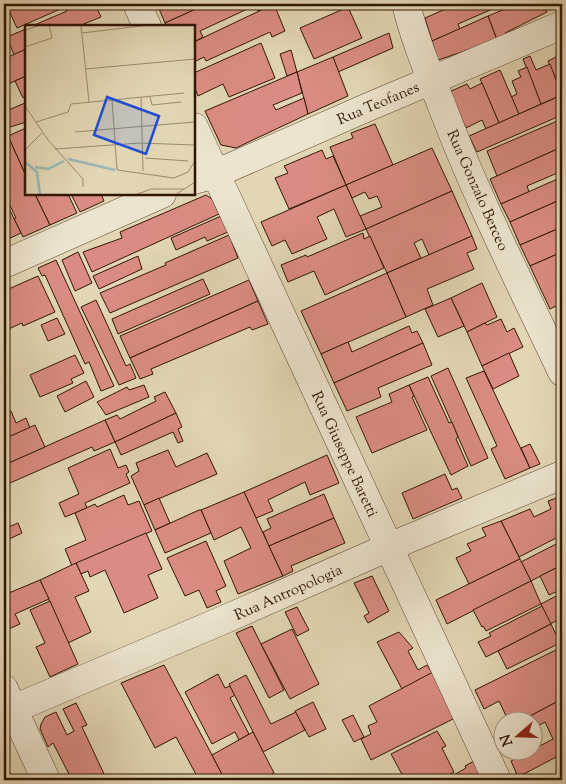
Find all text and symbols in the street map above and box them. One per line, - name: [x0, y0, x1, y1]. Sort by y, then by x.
- inset map: [25, 25, 195, 195]
- street label: Rua Teofanes: [334, 78, 423, 131]
- street label: Rua Gonzalo Berceo: [440, 127, 513, 254]
- street label: Rua Giuseppe Baretti: [305, 388, 382, 521]
- street label: Rua Antropologia: [231, 560, 346, 627]
- north arrow: [494, 712, 544, 762]
- text: N: [496, 731, 519, 748]

